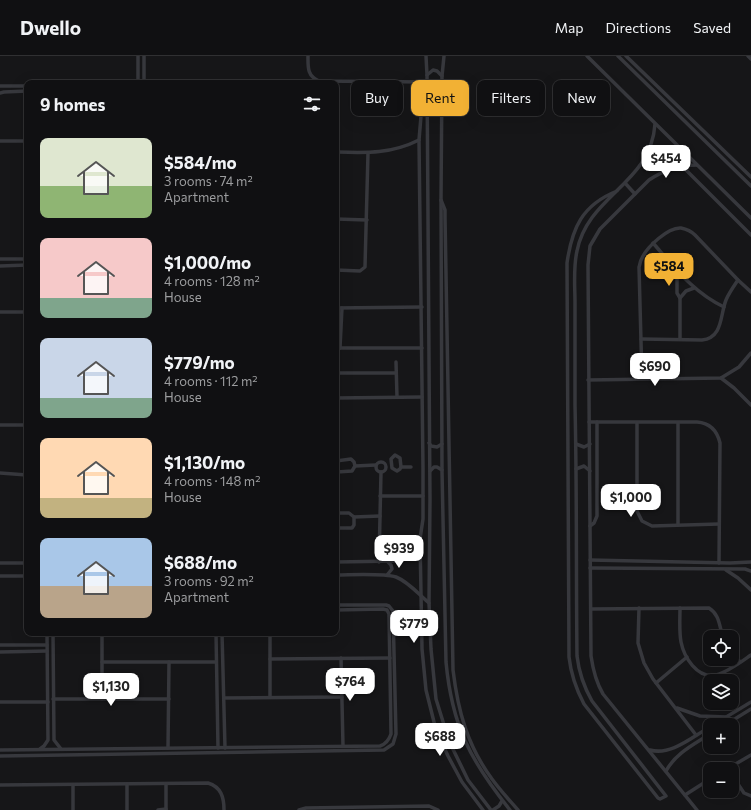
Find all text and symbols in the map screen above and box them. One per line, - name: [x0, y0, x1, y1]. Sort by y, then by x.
- text: Dwello: [20, 16, 81, 39]
- text: Map: [555, 19, 584, 36]
- text: Directions: [606, 19, 671, 36]
- text: Saved: [693, 19, 731, 36]
- chip: Buy: [351, 80, 403, 116]
- chip: Rent: [411, 80, 469, 116]
- chip: Filters: [477, 80, 545, 116]
- chip: New: [553, 80, 610, 116]
- icon: filters: [301, 93, 323, 115]
- text: 9 homes: [40, 94, 105, 115]
- pin: $454: [642, 145, 690, 179]
- text: $454: [651, 150, 682, 166]
- text: $584/mo: [164, 152, 237, 173]
- icon: home: [72, 154, 120, 202]
- text: 3 rooms · 74 m²: [164, 173, 253, 189]
- text: Apartment: [164, 189, 229, 205]
- text: $1,000/mo: [164, 252, 251, 273]
- pin: $584: [645, 253, 693, 287]
- icon: home: [72, 254, 120, 302]
- text: $584: [653, 258, 685, 274]
- text: 4 rooms · 128 m²: [164, 273, 260, 289]
- text: House: [164, 289, 202, 305]
- text: $779/mo: [164, 352, 235, 373]
- pin: $690: [631, 353, 679, 387]
- icon: home: [72, 354, 120, 402]
- text: $690: [639, 358, 671, 374]
- text: 4 rooms · 112 m²: [164, 373, 257, 389]
- text: House: [164, 389, 202, 405]
- text: $1,130/mo: [164, 452, 245, 473]
- icon: home: [72, 454, 120, 502]
- text: 4 rooms · 148 m²: [164, 473, 260, 489]
- pin: $1,000: [598, 484, 664, 518]
- text: House: [164, 489, 202, 505]
- text: $1,000: [610, 489, 652, 505]
- pin: $939: [375, 535, 423, 569]
- text: $939: [383, 540, 415, 556]
- text: $688/mo: [164, 552, 237, 573]
- icon: home: [72, 554, 120, 602]
- text: 3 rooms · 92 m²: [164, 573, 254, 589]
- text: Apartment: [164, 589, 229, 605]
- pin: $779: [390, 610, 438, 644]
- text: $779: [399, 615, 429, 631]
- map controls: [703, 630, 739, 798]
- button: locate: [703, 630, 739, 666]
- pin: $764: [326, 668, 374, 702]
- pin: $1,130: [78, 673, 144, 707]
- text: $764: [335, 673, 365, 689]
- button: layers: [703, 674, 739, 710]
- text: $1,130: [92, 678, 130, 694]
- button: +: [703, 718, 739, 754]
- pin: $688: [416, 723, 464, 757]
- text: $688: [424, 728, 456, 744]
- button: −: [703, 762, 739, 798]

